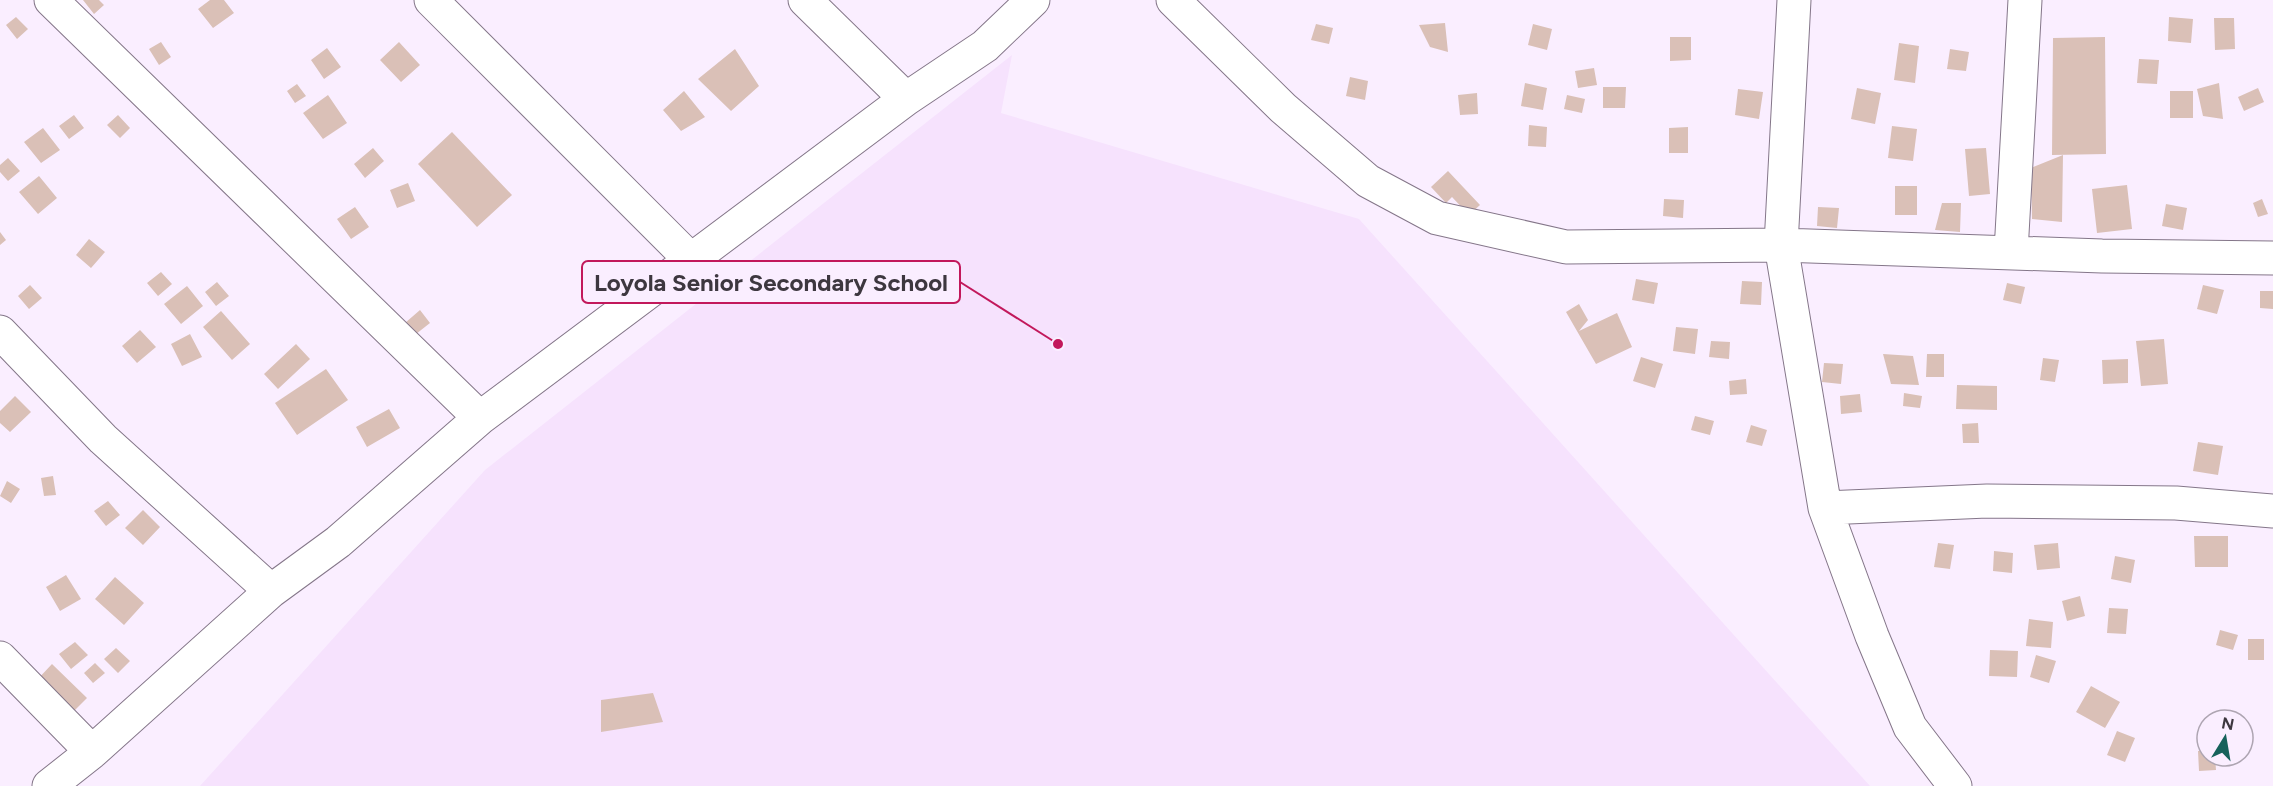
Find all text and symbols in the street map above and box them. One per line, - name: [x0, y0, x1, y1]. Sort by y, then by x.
- callout: Loyola Senior Secondary School: [582, 261, 960, 303]
- text: Loyola Senior Secondary School: [594, 268, 948, 297]
- north arrow: [2195, 708, 2255, 768]
- text: N: [2220, 713, 2236, 734]

